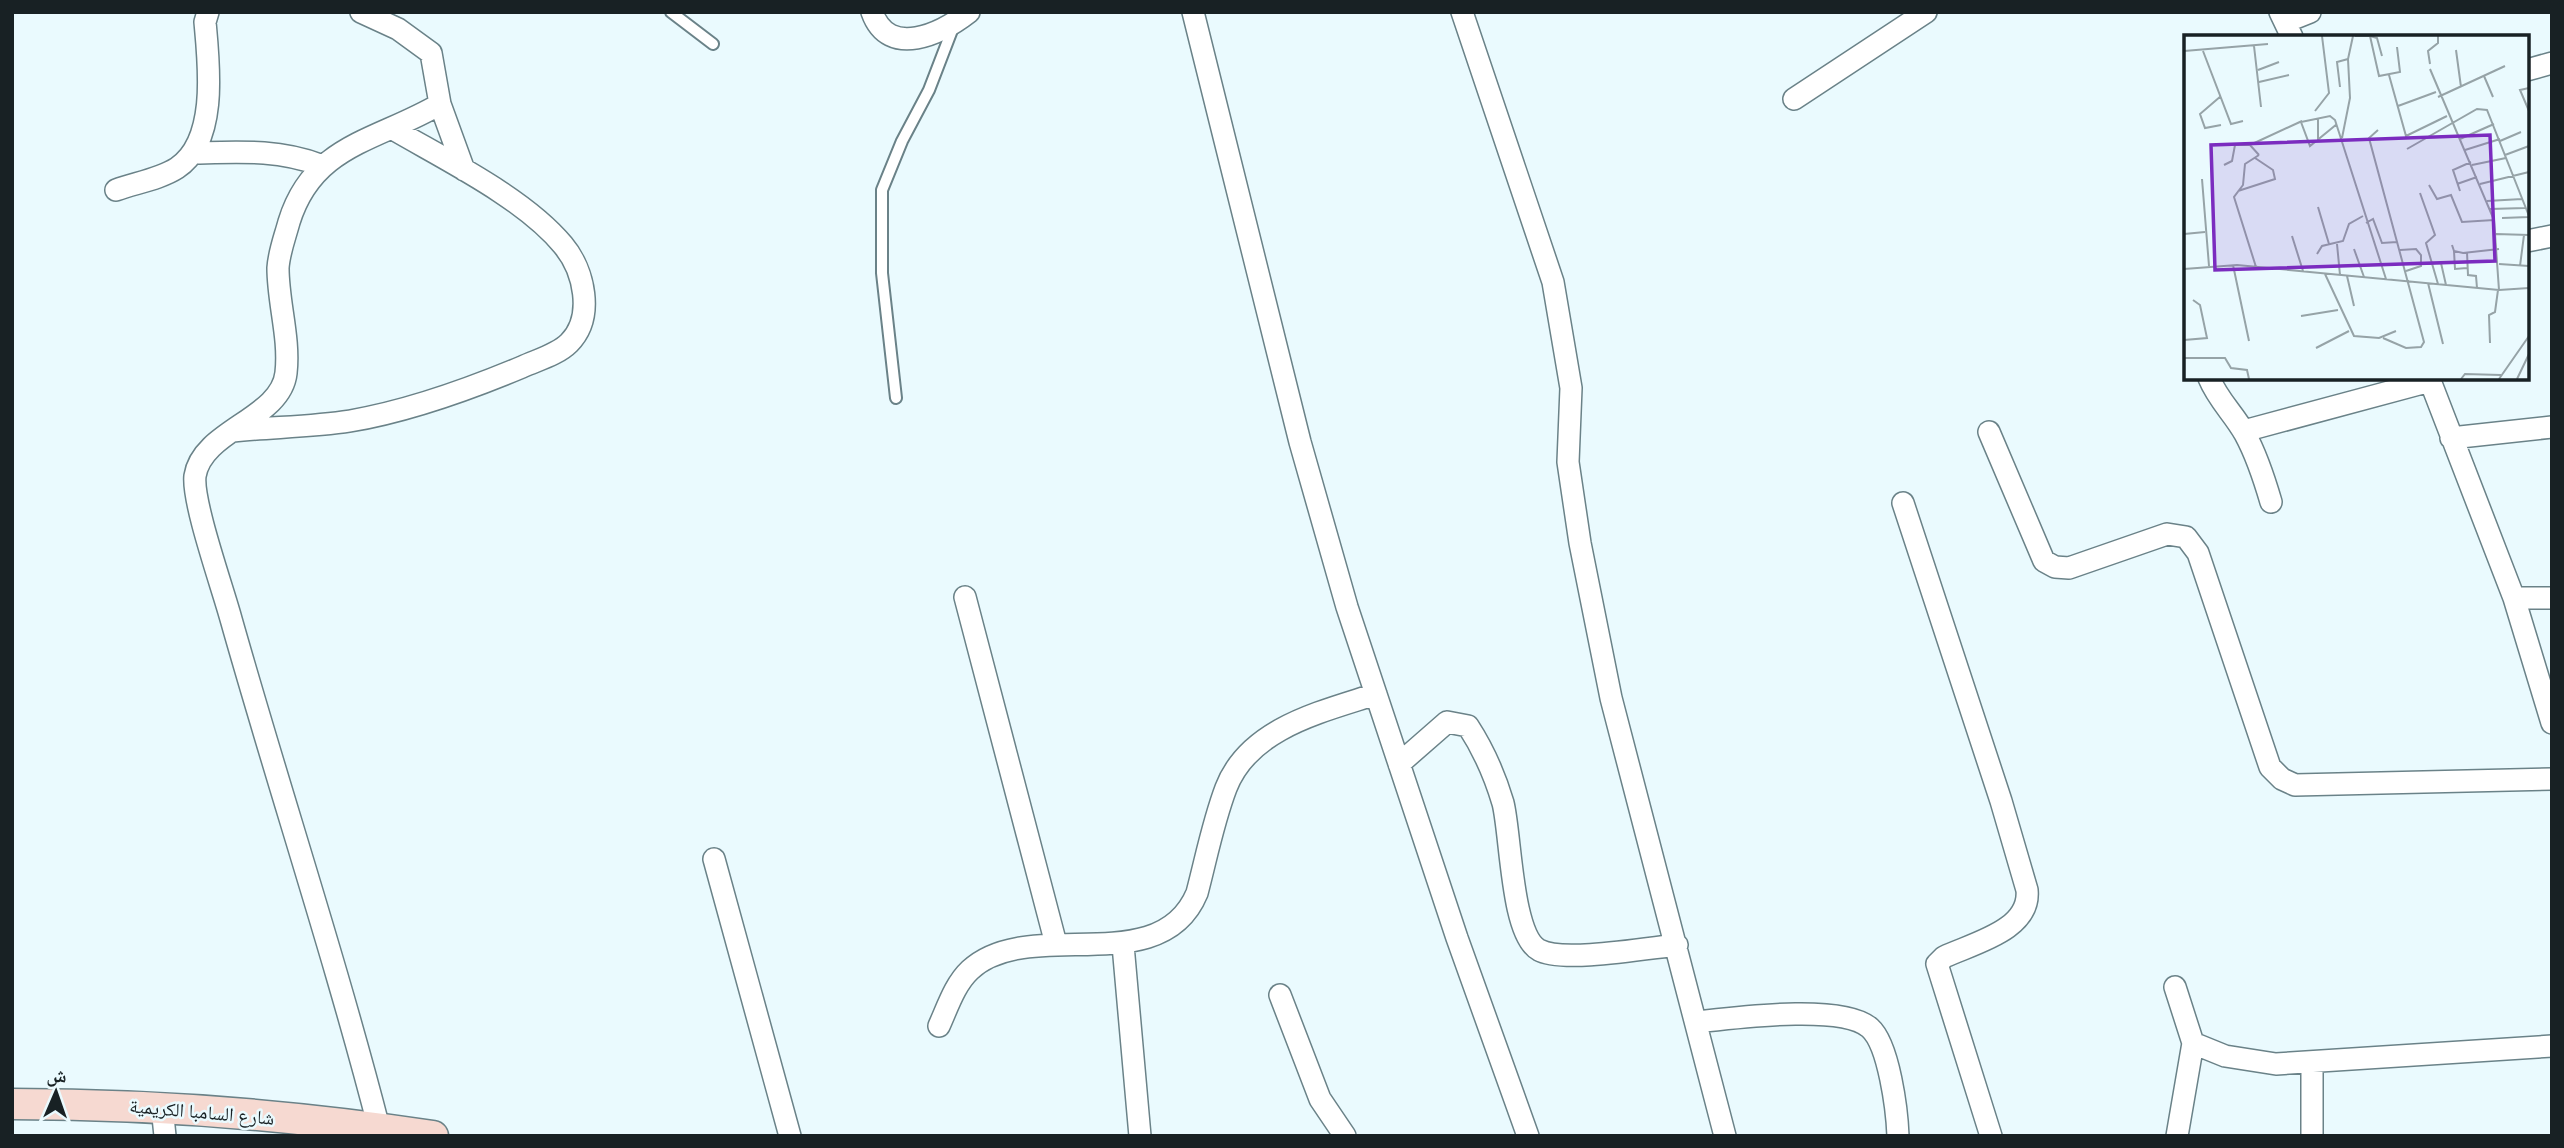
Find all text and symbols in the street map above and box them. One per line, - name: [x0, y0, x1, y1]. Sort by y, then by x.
- inset map: [2184, 35, 2529, 380]
- north arrow: [21, 1057, 91, 1127]
- text: ش: [46, 1063, 67, 1087]
- street label: شارع السامبا الكريمية: [129, 1093, 275, 1130]

